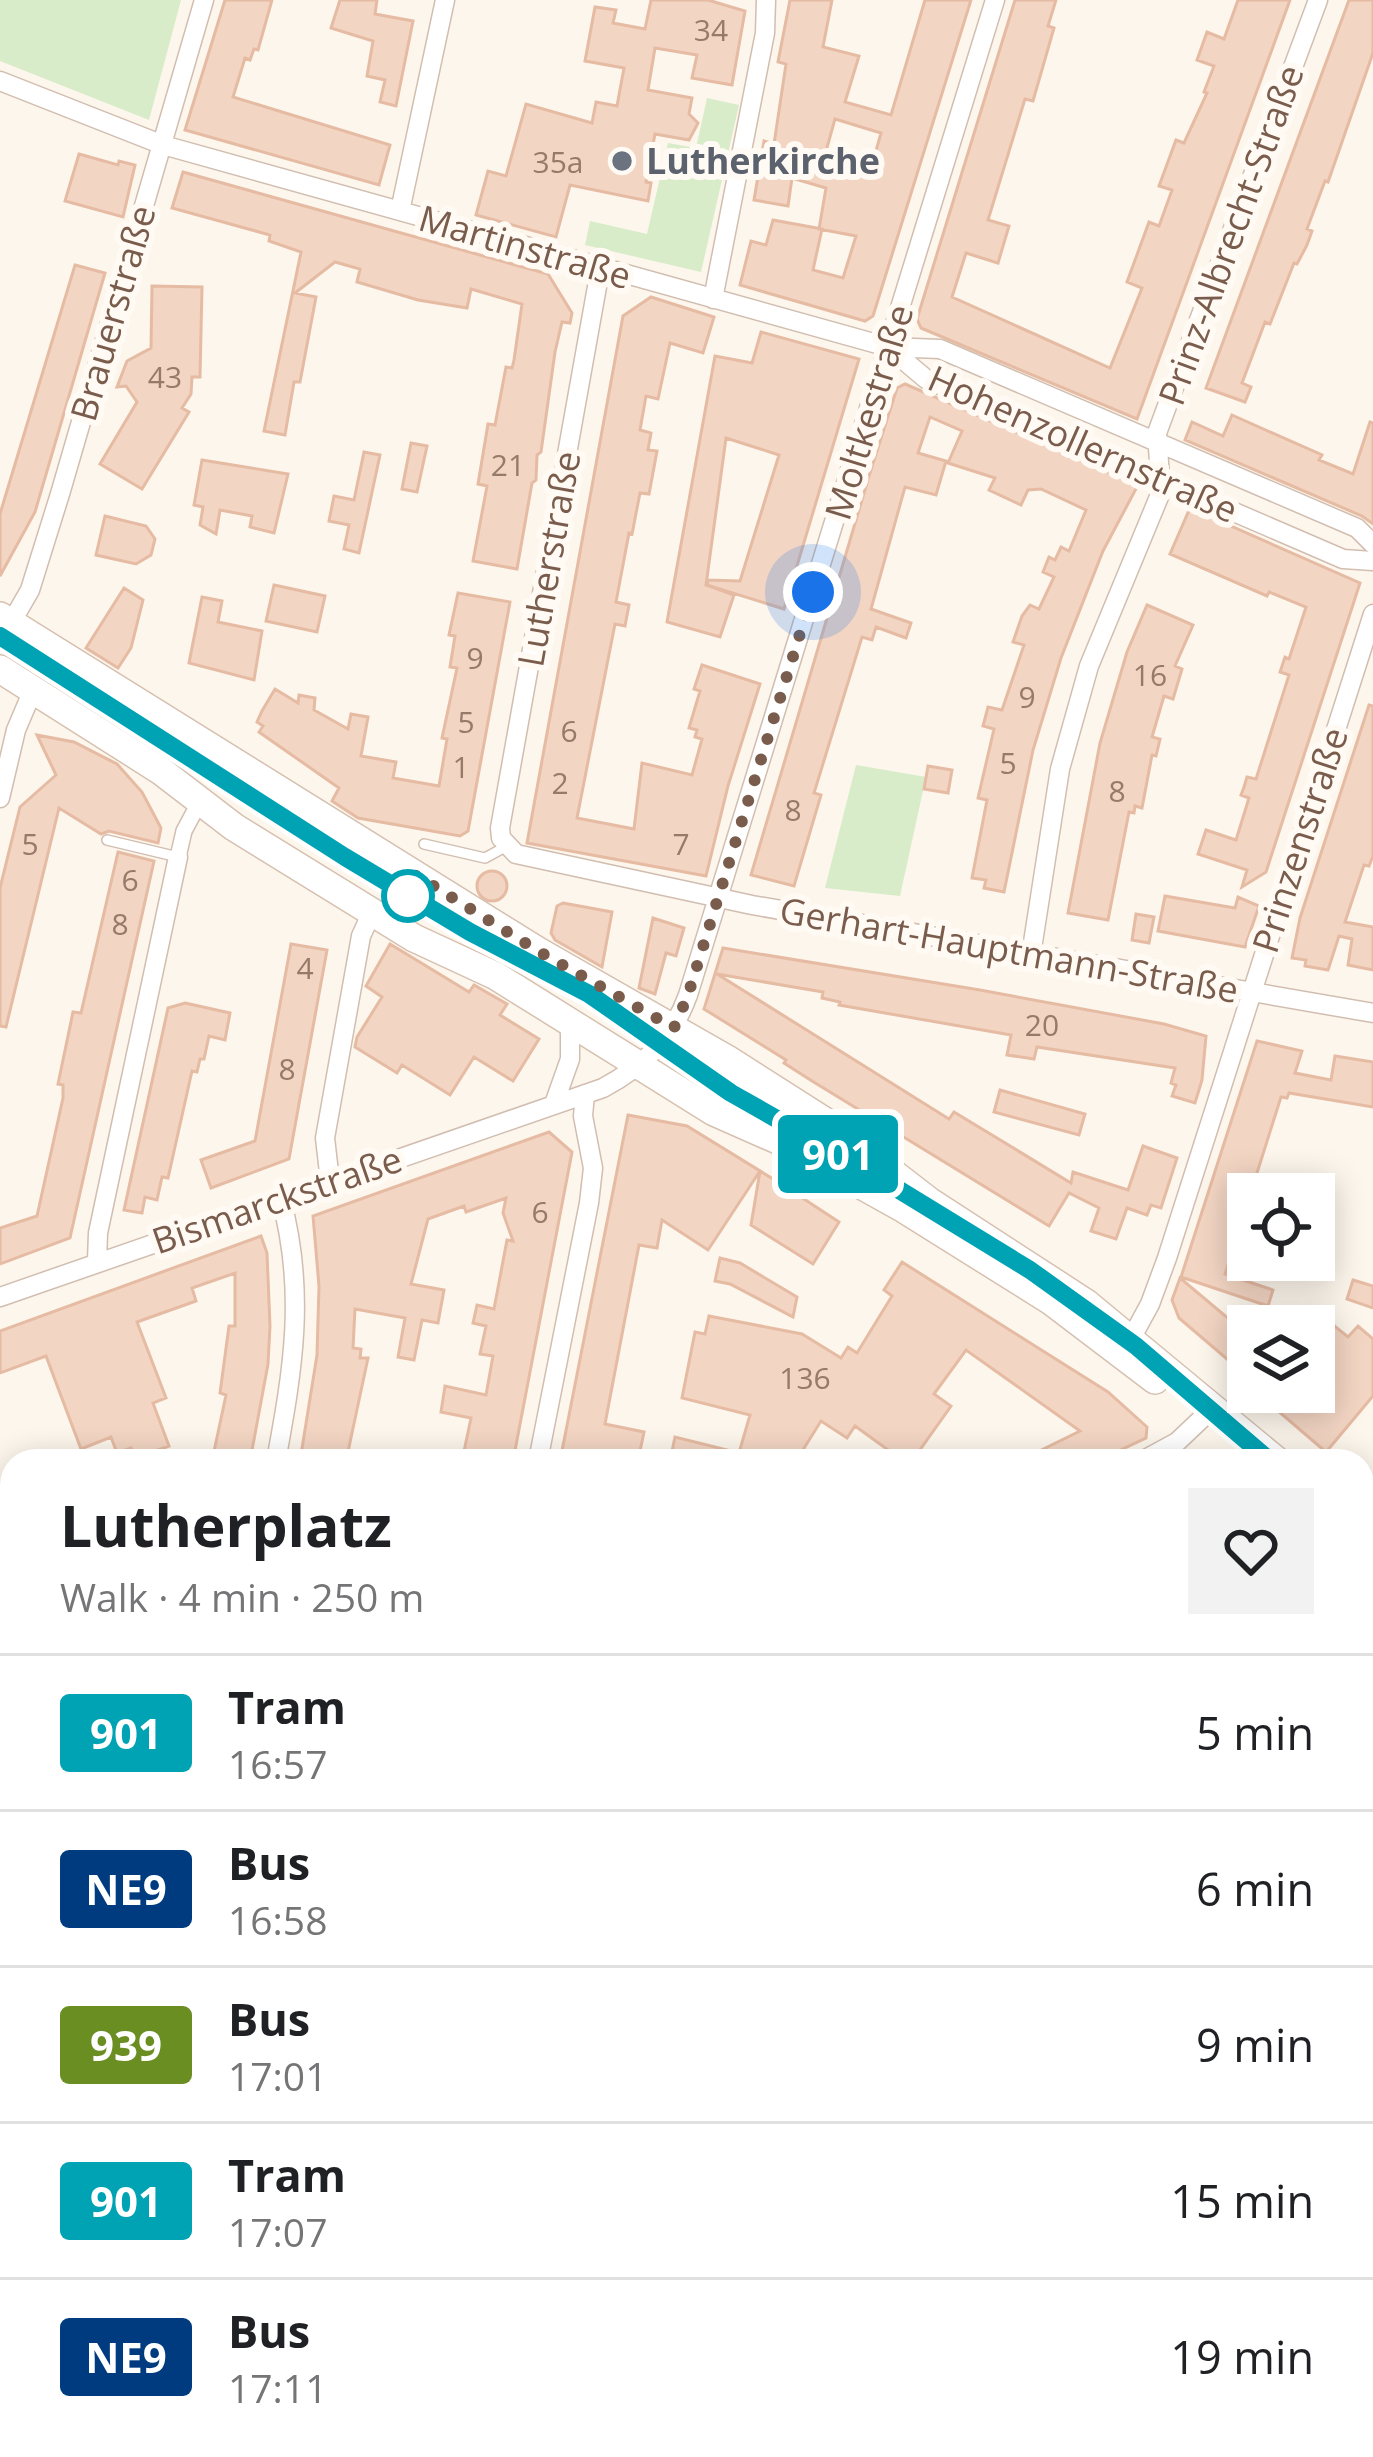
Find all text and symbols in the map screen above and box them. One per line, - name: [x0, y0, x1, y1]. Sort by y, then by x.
- house number: 34: [694, 9, 728, 50]
- street label: Prinz-Albrecht-Straße: [1146, 58, 1315, 412]
- place label: Lutherkirche: [646, 136, 880, 185]
- house number: 35a: [533, 141, 583, 182]
- marker: Lutherkirche: [609, 148, 635, 174]
- street label: Martinstraße: [413, 193, 637, 300]
- street label: Brauerstraße: [58, 199, 167, 426]
- street label: Moltkestraße: [813, 298, 924, 525]
- street label: Hohenzollernstraße: [921, 353, 1246, 534]
- house number: 43: [148, 356, 182, 397]
- house number: 21: [491, 444, 525, 485]
- street label: Lutherstraße: [505, 447, 592, 671]
- your location: [783, 562, 843, 622]
- house number: 9: [466, 637, 484, 678]
- house number: 16: [1133, 654, 1167, 695]
- house number: 9: [1018, 676, 1036, 717]
- house number: 5: [457, 701, 475, 742]
- house number: 6: [560, 710, 578, 751]
- street label: Prinzenstraße: [1240, 721, 1359, 959]
- house number: 5: [999, 742, 1017, 783]
- house number: 1: [452, 746, 470, 787]
- house number: 2: [551, 762, 569, 803]
- house number: 8: [1108, 770, 1126, 811]
- house number: 8: [784, 789, 802, 830]
- house number: 5: [21, 823, 39, 864]
- house number: 7: [672, 823, 690, 864]
- house number: 6: [121, 859, 139, 900]
- unlabelled marker: [383, 871, 433, 921]
- street label: Gerhart-Hauptmann-Straße: [776, 885, 1242, 1014]
- house number: 8: [111, 903, 129, 944]
- house number: 4: [296, 947, 314, 988]
- house number: 20: [1025, 1004, 1059, 1045]
- house number: 8: [278, 1048, 296, 1089]
- line badge: 901: [769, 1115, 907, 1193]
- text: 901: [802, 1125, 874, 1182]
- street label: Bismarckstraße: [145, 1134, 408, 1265]
- map controls: [1227, 1173, 1335, 1413]
- button: locate: [1227, 1173, 1335, 1281]
- house number: 6: [531, 1191, 549, 1232]
- button: layers: [1227, 1305, 1335, 1413]
- house number: 136: [779, 1357, 831, 1398]
- text: Lutherplatz: [60, 1486, 392, 1564]
- button: heart: [1188, 1488, 1314, 1614]
- text: Walk · 4 min · 250 m: [60, 1570, 424, 1623]
- text: Tram: [228, 1676, 346, 1737]
- text: 5 min: [1196, 1702, 1314, 1763]
- text: 901: [90, 1704, 162, 1761]
- text: 16:57: [228, 1737, 327, 1790]
- text: Bus: [228, 1832, 310, 1893]
- text: 6 min: [1196, 1858, 1314, 1919]
- text: NE9: [85, 1860, 167, 1917]
- text: 16:58: [228, 1893, 327, 1946]
- text: Bus: [228, 1988, 310, 2049]
- text: 9 min: [1196, 2014, 1314, 2075]
- text: 939: [90, 2016, 162, 2073]
- text: 17:01: [228, 2049, 327, 2102]
- text: Tram: [228, 2144, 346, 2205]
- text: 15 min: [1170, 2170, 1314, 2231]
- text: 901: [90, 2172, 162, 2229]
- text: 17:07: [228, 2205, 327, 2258]
- text: Bus: [228, 2300, 310, 2361]
- text: 19 min: [1170, 2326, 1314, 2387]
- text: NE9: [85, 2328, 167, 2385]
- text: 17:11: [228, 2361, 327, 2414]

